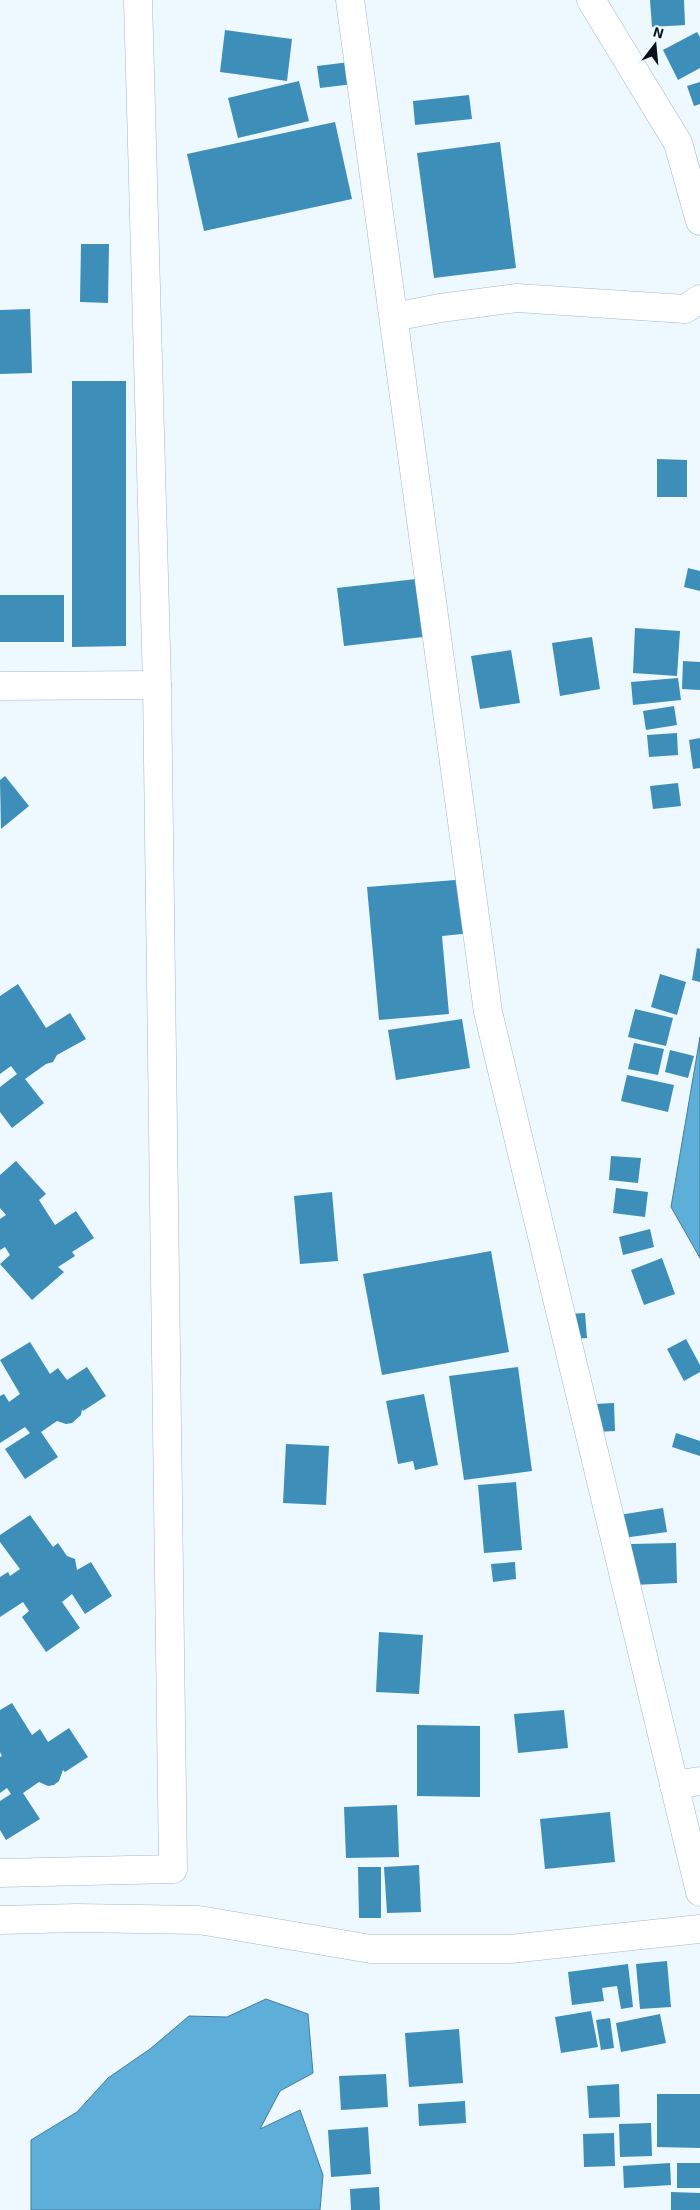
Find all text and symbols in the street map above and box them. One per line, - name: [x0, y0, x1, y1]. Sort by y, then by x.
- north arrow: [630, 20, 680, 70]
- text: N: [652, 22, 666, 42]

